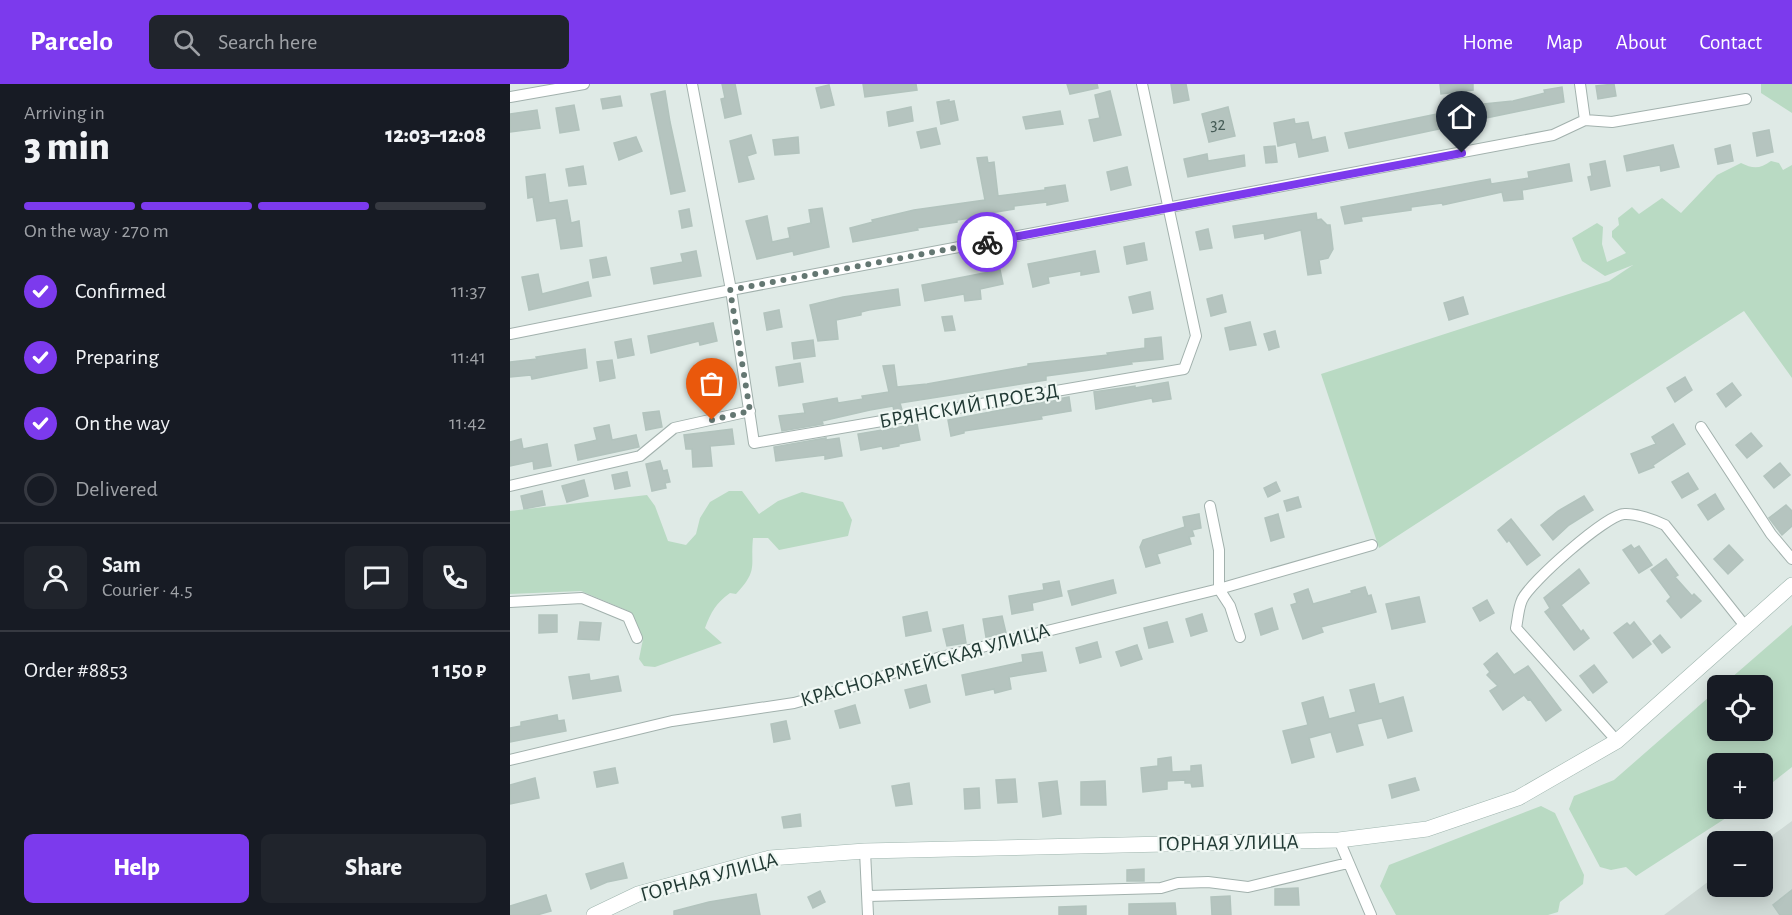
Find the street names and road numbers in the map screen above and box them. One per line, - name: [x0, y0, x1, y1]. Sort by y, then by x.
- street label: БРЯНСКИЙ ПРОЕЗД: [877, 379, 1060, 432]
- street label: КРАСНОАРМЕЙСКАЯ УЛИЦА: [798, 618, 1052, 711]
- street label: ГОРНАЯ УЛИЦА: [1157, 831, 1299, 855]
- street label: ГОРНАЯ УЛИЦА: [638, 849, 780, 905]

